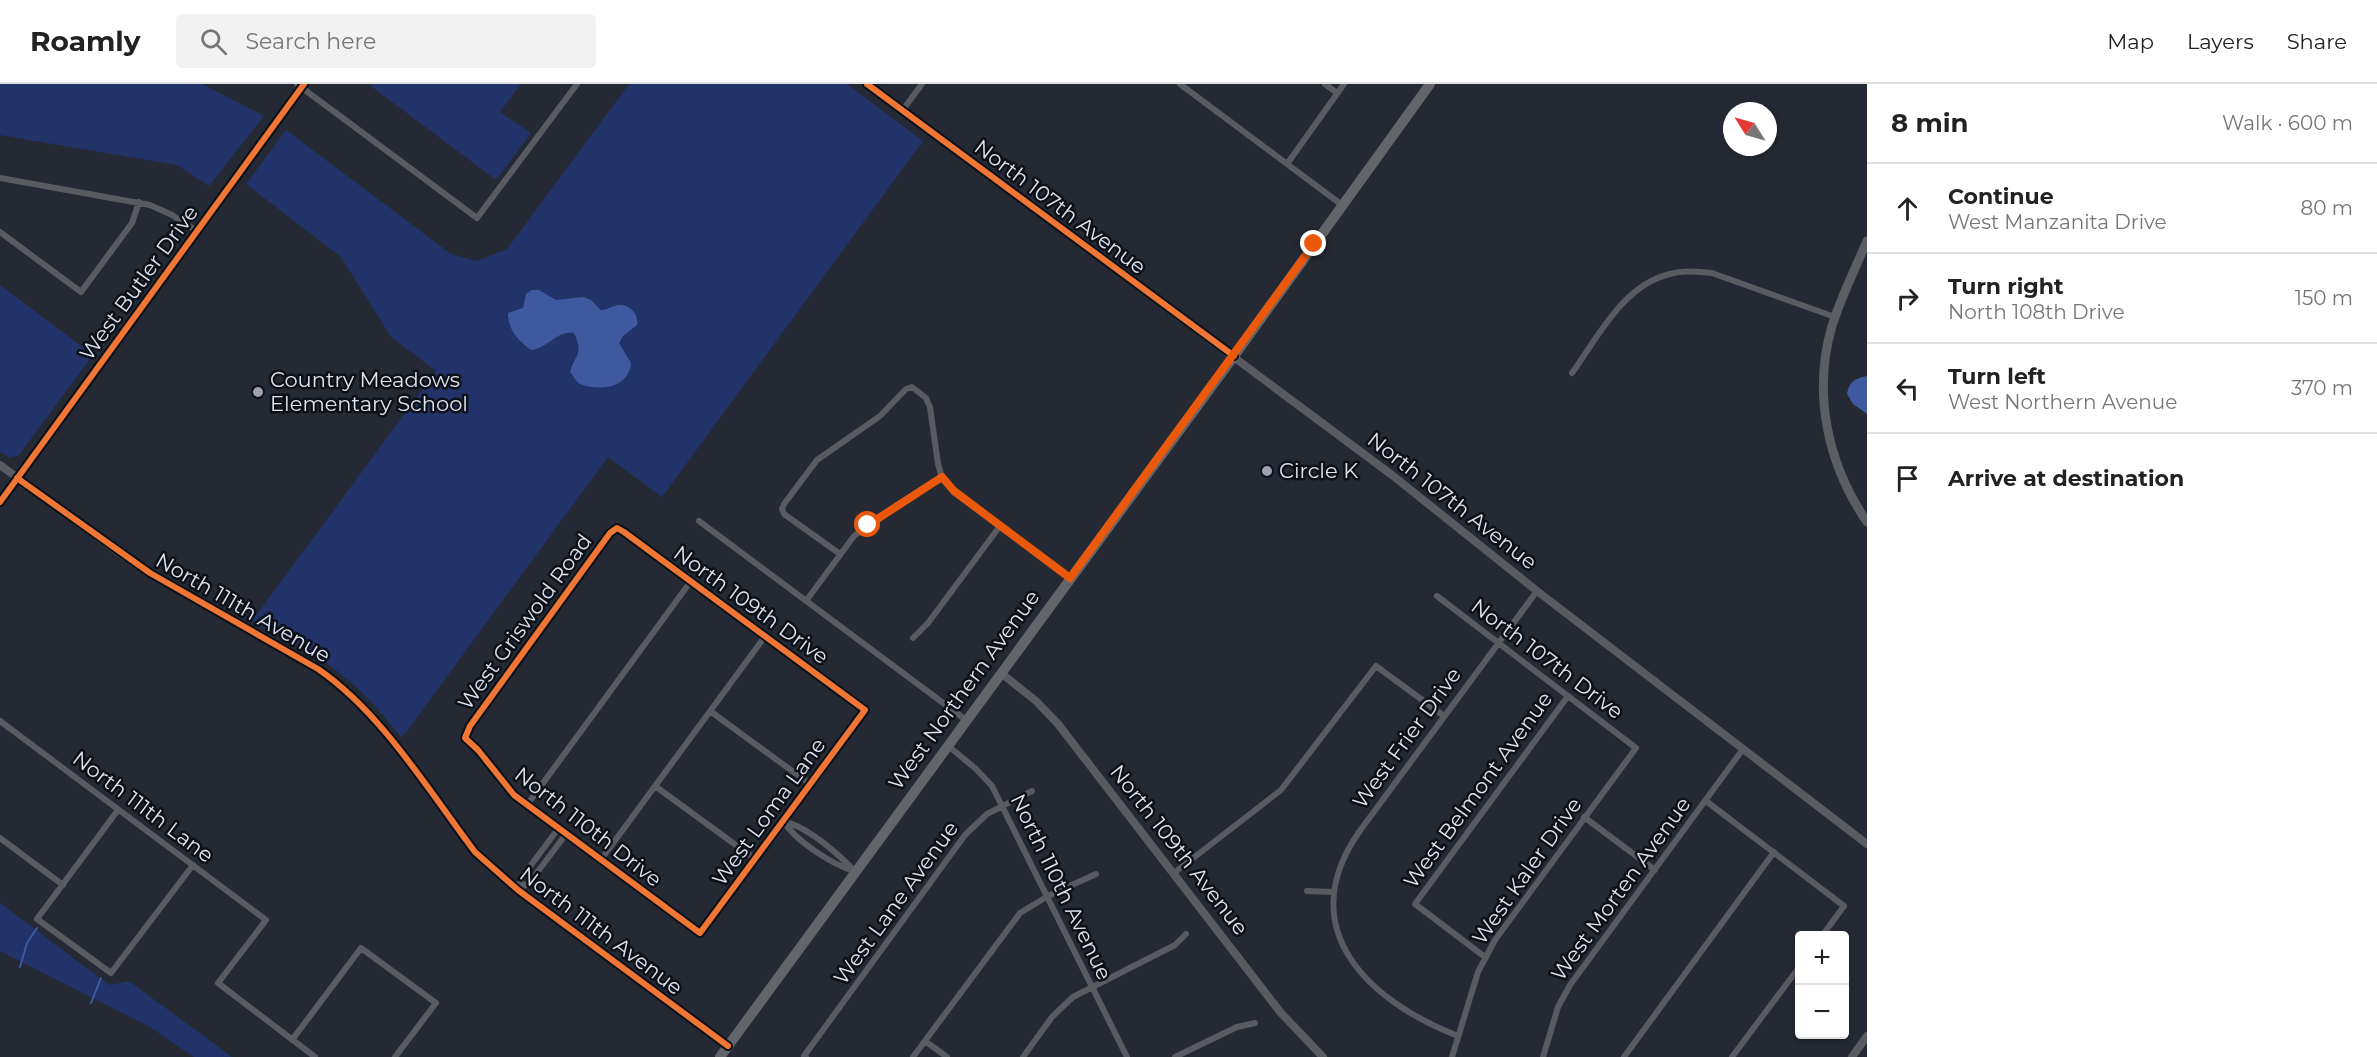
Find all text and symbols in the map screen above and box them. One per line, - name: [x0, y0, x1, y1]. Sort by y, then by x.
- search box: [176, 14, 596, 68]
- text: Roamly: [30, 24, 140, 58]
- icon: search: [197, 25, 230, 58]
- text: Search here: [245, 28, 376, 55]
- text: Map: [2107, 29, 2154, 54]
- text: Layers: [2187, 29, 2254, 54]
- text: Share: [2287, 29, 2347, 54]
- north arrow: [1723, 102, 1777, 156]
- text: 8 min: [1891, 107, 1969, 139]
- text: Walk · 600 m: [2222, 111, 2353, 135]
- street label: North 107th Avenue: [970, 134, 1151, 279]
- text: Continue: [1948, 183, 2054, 210]
- icon: ahead: [1891, 192, 1924, 225]
- text: 80 m: [2301, 196, 2353, 220]
- street label: West Butler Drive: [74, 201, 203, 365]
- text: West Manzanita Drive: [1948, 210, 2167, 234]
- route end: [1300, 230, 1326, 256]
- text: Turn right: [1948, 273, 2063, 300]
- icon: right: [1891, 282, 1924, 315]
- text: 150 m: [2295, 286, 2353, 310]
- text: North 108th Drive: [1948, 300, 2125, 324]
- text: Turn left: [1948, 363, 2046, 390]
- place label: Country Meadows Elementary School: [270, 367, 468, 416]
- icon: left: [1891, 372, 1924, 405]
- text: 370 m: [2291, 376, 2353, 400]
- marker: Country Meadows Elementary School: [251, 385, 265, 399]
- text: West Northern Avenue: [1948, 390, 2177, 414]
- street label: North 107th Avenue: [1363, 427, 1542, 575]
- place label: Circle K: [1279, 458, 1358, 483]
- icon: arrive: [1891, 462, 1924, 495]
- marker: Circle K: [1260, 464, 1274, 478]
- text: Arrive at destination: [1948, 465, 2184, 492]
- route start: [854, 511, 880, 537]
- street label: West Griswold Road: [452, 529, 597, 714]
- street label: North 109th Drive: [669, 540, 833, 669]
- street label: North 111th Avenue: [152, 547, 335, 668]
- street label: West Northern Avenue: [883, 585, 1044, 794]
- street label: North 107th Drive: [1466, 593, 1628, 724]
- street label: West Frier Drive: [1347, 663, 1466, 813]
- street label: West Belmont Avenue: [1398, 687, 1557, 893]
- street label: West Loma Lane: [707, 733, 831, 890]
- street label: North 111th Lane: [68, 746, 219, 868]
- street label: North 109th Avenue: [1105, 760, 1254, 940]
- street label: North 110th Drive: [510, 761, 667, 892]
- street label: North 110th Avenue: [1006, 790, 1117, 984]
- street label: West Morten Avenue: [1546, 792, 1696, 985]
- street label: West Kaler Drive: [1467, 793, 1587, 949]
- street label: West Lane Avenue: [828, 816, 963, 989]
- street label: North 111th Avenue: [515, 861, 688, 1000]
- map controls: [1795, 931, 1849, 1039]
- button: +: [1795, 931, 1849, 985]
- button: −: [1795, 985, 1849, 1039]

